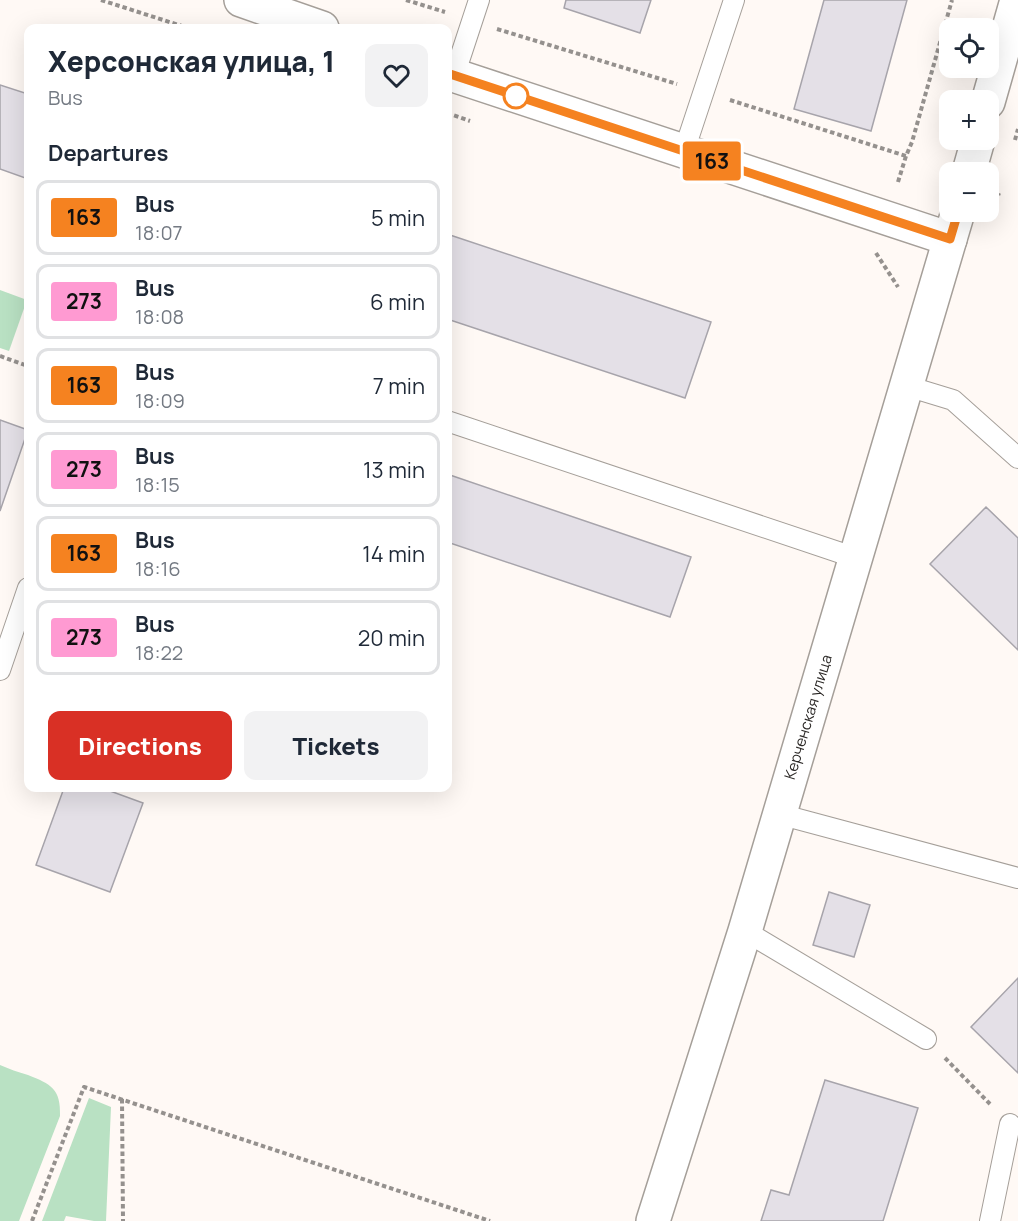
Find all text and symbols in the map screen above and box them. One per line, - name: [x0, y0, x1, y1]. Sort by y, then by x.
- map controls: [939, 18, 999, 222]
- button: locate: [939, 18, 999, 78]
- text: Херсонская улица, 1: [48, 42, 335, 80]
- button: heart: [365, 44, 428, 107]
- unlabelled marker: [503, 83, 529, 109]
- text: Bus: [48, 84, 83, 111]
- button: +: [939, 90, 999, 150]
- text: Departures: [48, 138, 168, 168]
- line badge: 163: [678, 142, 746, 180]
- text: 163: [695, 147, 729, 175]
- button: −: [939, 162, 999, 222]
- text: Bus: [135, 189, 175, 219]
- text: 163: [67, 203, 101, 231]
- text: 5 min: [371, 203, 425, 233]
- text: 18:07: [135, 219, 183, 246]
- text: Bus: [135, 273, 175, 303]
- text: 273: [66, 287, 102, 315]
- text: 6 min: [370, 287, 425, 317]
- text: 18:08: [135, 303, 184, 330]
- text: Bus: [135, 357, 175, 387]
- text: 163: [67, 371, 101, 399]
- text: 7 min: [373, 371, 425, 401]
- text: 18:09: [135, 387, 185, 414]
- text: Bus: [135, 441, 175, 471]
- text: 273: [66, 455, 102, 483]
- text: 13 min: [363, 455, 425, 485]
- text: 18:15: [135, 471, 180, 498]
- text: Bus: [135, 525, 175, 555]
- text: 163: [67, 539, 101, 567]
- text: 14 min: [362, 539, 425, 569]
- text: 18:16: [135, 555, 181, 582]
- text: Bus: [135, 609, 175, 639]
- text: 273: [66, 623, 102, 651]
- text: 20 min: [358, 623, 425, 653]
- text: 18:22: [135, 639, 183, 666]
- street label: Керченская улица: [779, 652, 837, 782]
- button: Directions: [48, 711, 232, 780]
- button: Tickets: [244, 711, 428, 780]

